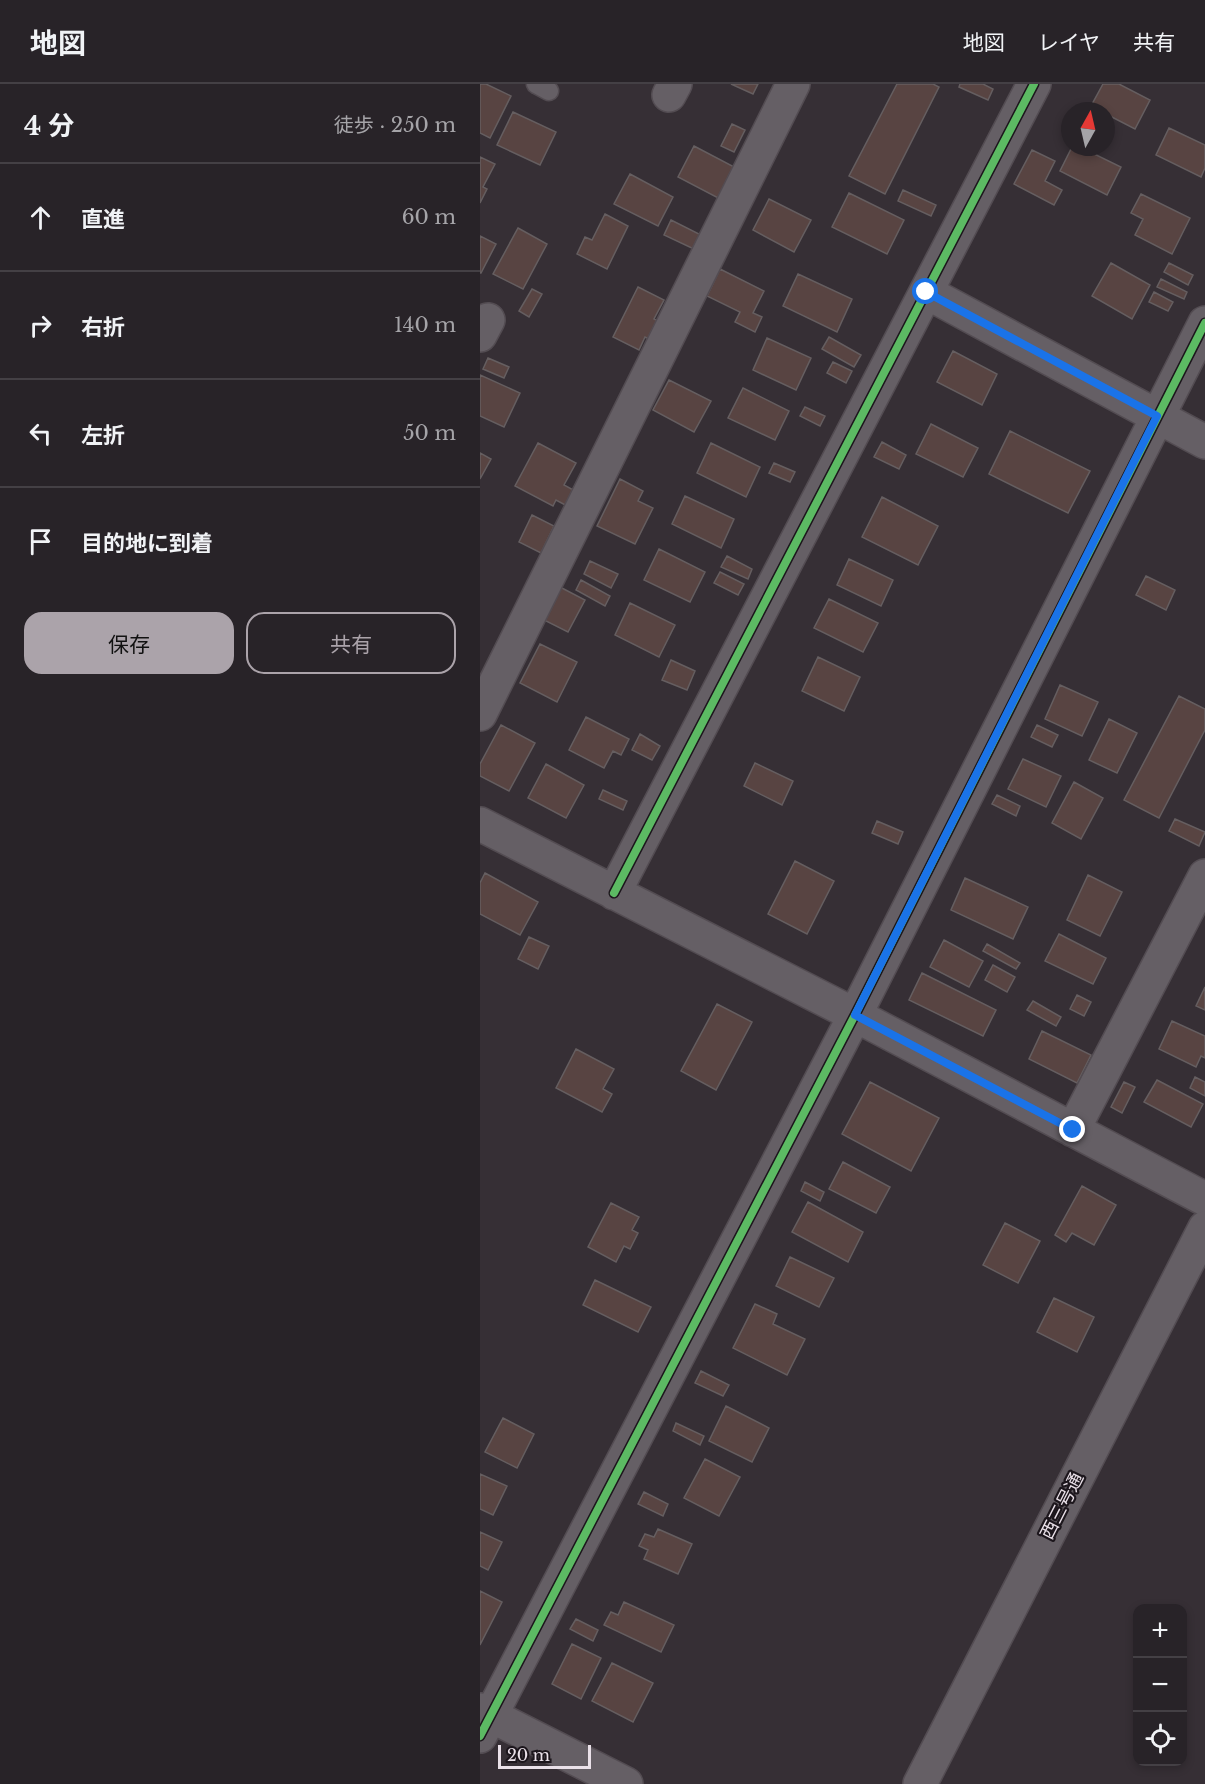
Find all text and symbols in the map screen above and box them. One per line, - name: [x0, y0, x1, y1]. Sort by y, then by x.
- text: 地図: [30, 26, 86, 61]
- text: 地図: [963, 30, 1005, 56]
- text: レイヤ: [1038, 30, 1100, 56]
- text: 共有: [1133, 30, 1175, 56]
- north arrow: [1061, 102, 1115, 156]
- text: 4 分: [24, 110, 74, 142]
- text: 徒歩 · 250 m: [334, 113, 456, 137]
- icon: ahead: [24, 201, 57, 234]
- text: 60 m: [402, 205, 456, 229]
- text: 直進: [81, 206, 125, 233]
- route start: [912, 278, 938, 304]
- icon: right: [24, 309, 57, 342]
- text: 140 m: [394, 313, 456, 337]
- text: 右折: [81, 314, 125, 341]
- icon: left: [24, 417, 57, 450]
- text: 50 m: [403, 421, 456, 445]
- text: 左折: [81, 422, 125, 449]
- icon: arrive: [24, 525, 57, 558]
- text: 目的地に到着: [81, 530, 213, 557]
- button: 保存: [24, 612, 234, 674]
- button: 共有: [246, 612, 456, 674]
- route end: [1059, 1116, 1085, 1142]
- street label: 西三号通: [1036, 1469, 1088, 1543]
- map controls: [1133, 1604, 1187, 1766]
- button: +: [1133, 1604, 1187, 1658]
- button: −: [1133, 1658, 1187, 1712]
- button: locate: [1133, 1712, 1187, 1766]
- scale bar: [498, 1742, 591, 1770]
- text: 20 m: [507, 1745, 550, 1765]

